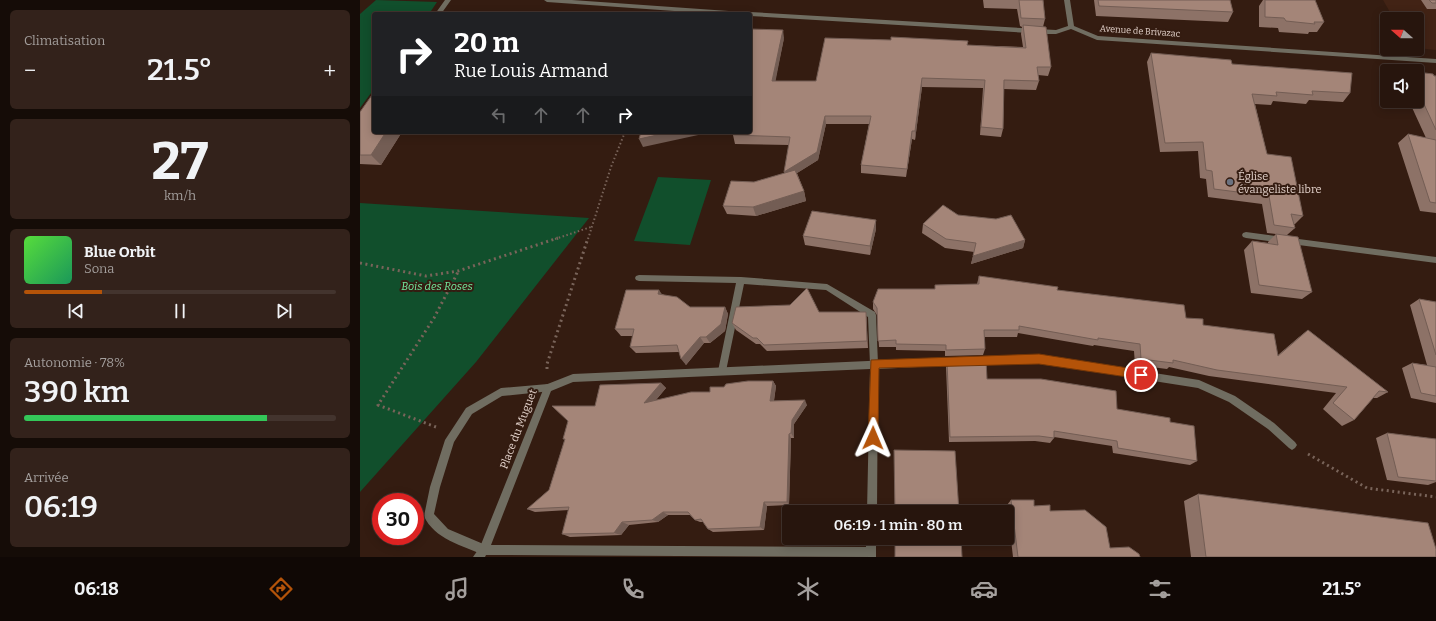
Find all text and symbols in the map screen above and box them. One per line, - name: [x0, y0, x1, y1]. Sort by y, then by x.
- north arrow: [1380, 12, 1424, 56]
- map controls: [1380, 12, 1424, 108]
- street label: Avenue de Brivazac: [1099, 23, 1181, 39]
- text: 20 m: [454, 26, 519, 59]
- icon: right: [388, 28, 440, 80]
- text: Climatisation: [24, 33, 105, 48]
- text: 21.5°: [147, 52, 213, 88]
- text: −: [24, 57, 36, 84]
- text: +: [323, 57, 336, 84]
- text: Rue Louis Armand: [454, 60, 608, 82]
- button: sound: [1380, 64, 1424, 108]
- icon: left: [488, 104, 510, 126]
- icon: ahead: [530, 104, 552, 126]
- icon: ahead: [572, 104, 594, 126]
- icon: right: [614, 104, 636, 126]
- text: 27: [152, 130, 209, 193]
- place label: Église évangeliste libre: [1238, 169, 1322, 196]
- marker: Église évangeliste libre: [1225, 177, 1235, 187]
- text: km/h: [164, 188, 196, 203]
- text: Blue Orbit: [84, 243, 156, 261]
- text: Sona: [84, 261, 114, 276]
- park label: Bois des Roses: [401, 280, 473, 293]
- icon: previous: [65, 300, 87, 322]
- icon: pause: [169, 300, 191, 322]
- icon: next: [273, 300, 295, 322]
- text: Autonomie · 78%: [24, 355, 125, 370]
- pin: [1124, 358, 1158, 392]
- icon: arrive: [1130, 364, 1152, 386]
- text: 390 km: [24, 374, 129, 410]
- street label: Place du Muguet: [497, 388, 540, 471]
- position arrow: [852, 417, 894, 459]
- text: Arrivée: [24, 470, 69, 485]
- text: 06:19: [24, 489, 98, 525]
- speed limit sign: 30: [372, 493, 424, 545]
- text: 06:19 · 1 min · 80 m: [834, 516, 962, 534]
- icon: directions: [267, 575, 295, 603]
- icon: music: [443, 575, 471, 603]
- icon: phone: [619, 575, 647, 603]
- icon: climate: [794, 575, 822, 603]
- icon: car: [970, 575, 998, 603]
- icon: filters: [1146, 575, 1174, 603]
- text: 06:18: [74, 578, 119, 600]
- text: 21.5°: [1322, 578, 1362, 600]

